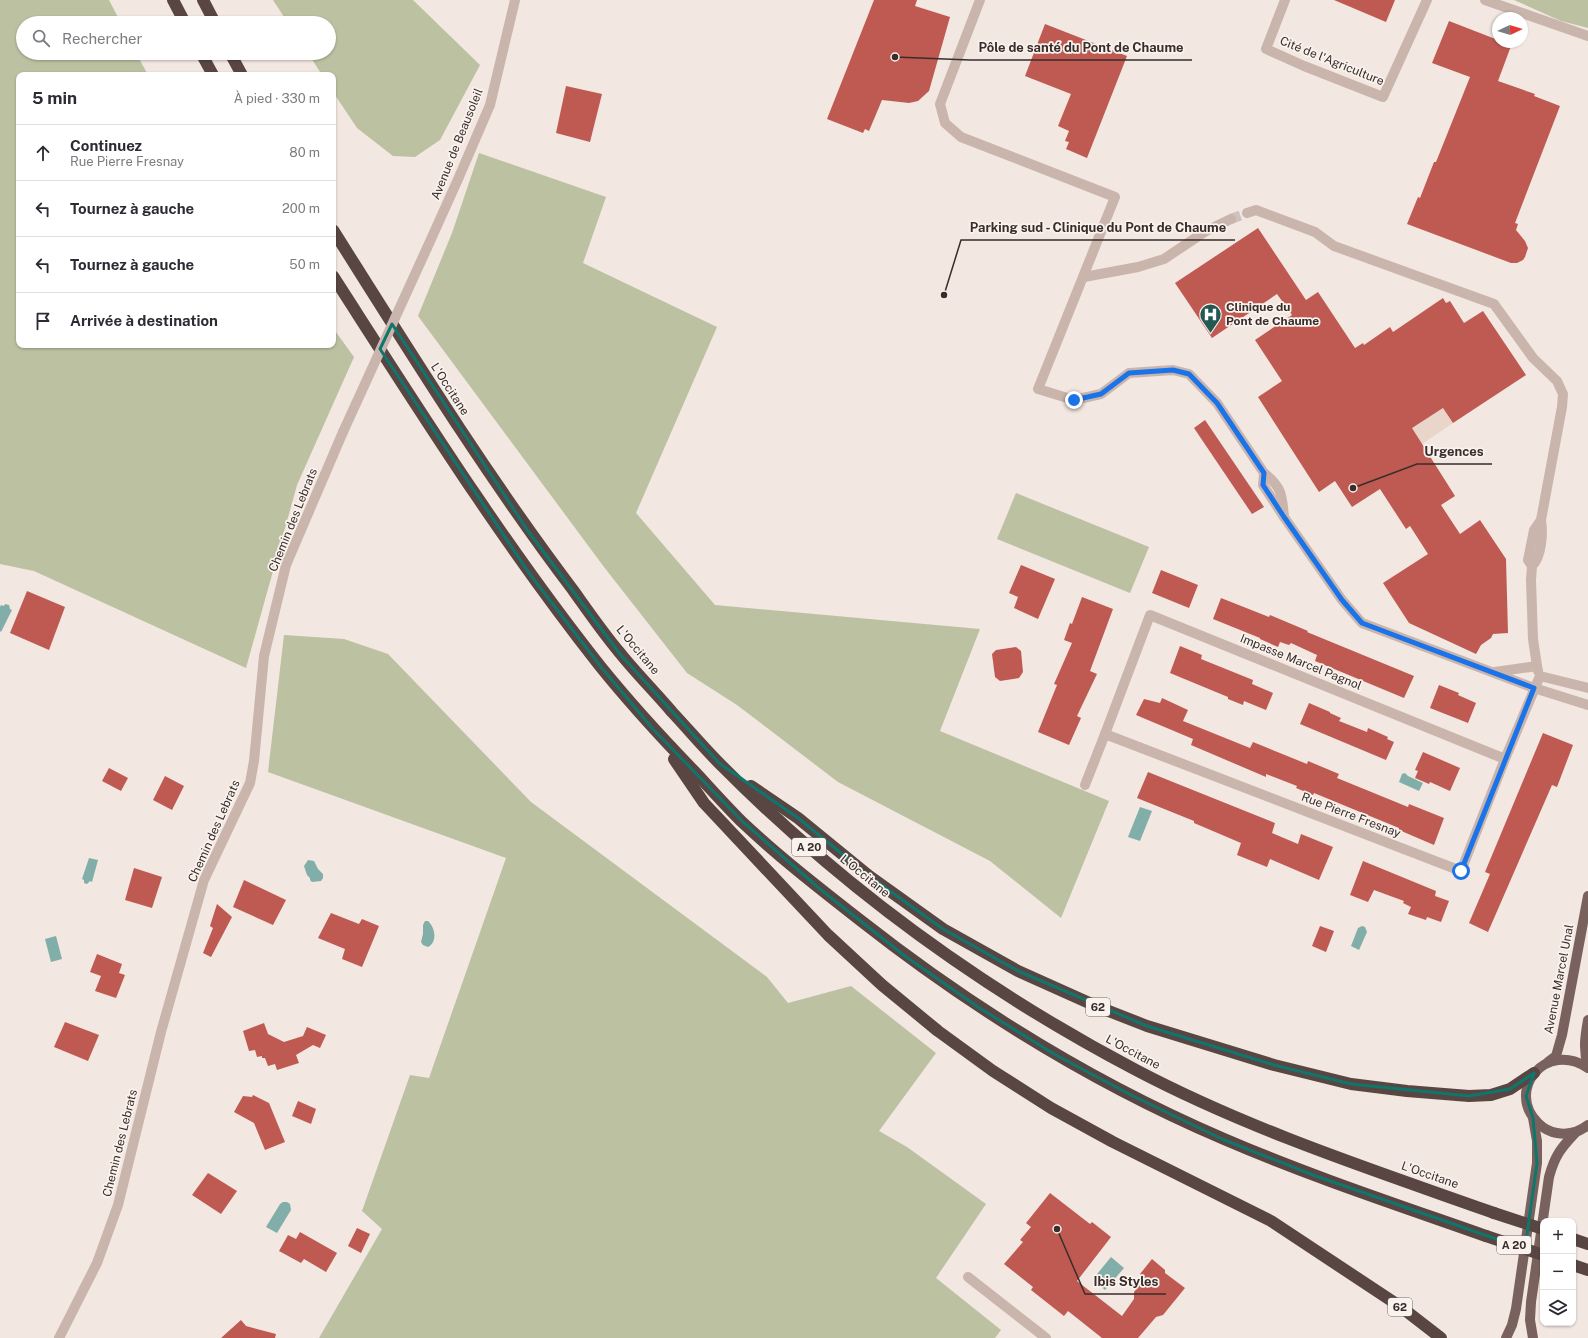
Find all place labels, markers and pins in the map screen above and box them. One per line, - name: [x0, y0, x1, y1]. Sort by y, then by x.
- callout: Pôle de santé du Pont de Chaume: [970, 35, 1192, 60]
- callout: Parking sud - Clinique du Pont de Chaume: [961, 215, 1235, 240]
- place label: Clinique du Pont de Chaume: [1226, 300, 1319, 328]
- hospital icon: Clinique du Pont de Chaume: [1197, 301, 1223, 334]
- callout: Urgences: [1417, 439, 1492, 464]
- callout: Ibis Styles: [1085, 1269, 1166, 1294]

